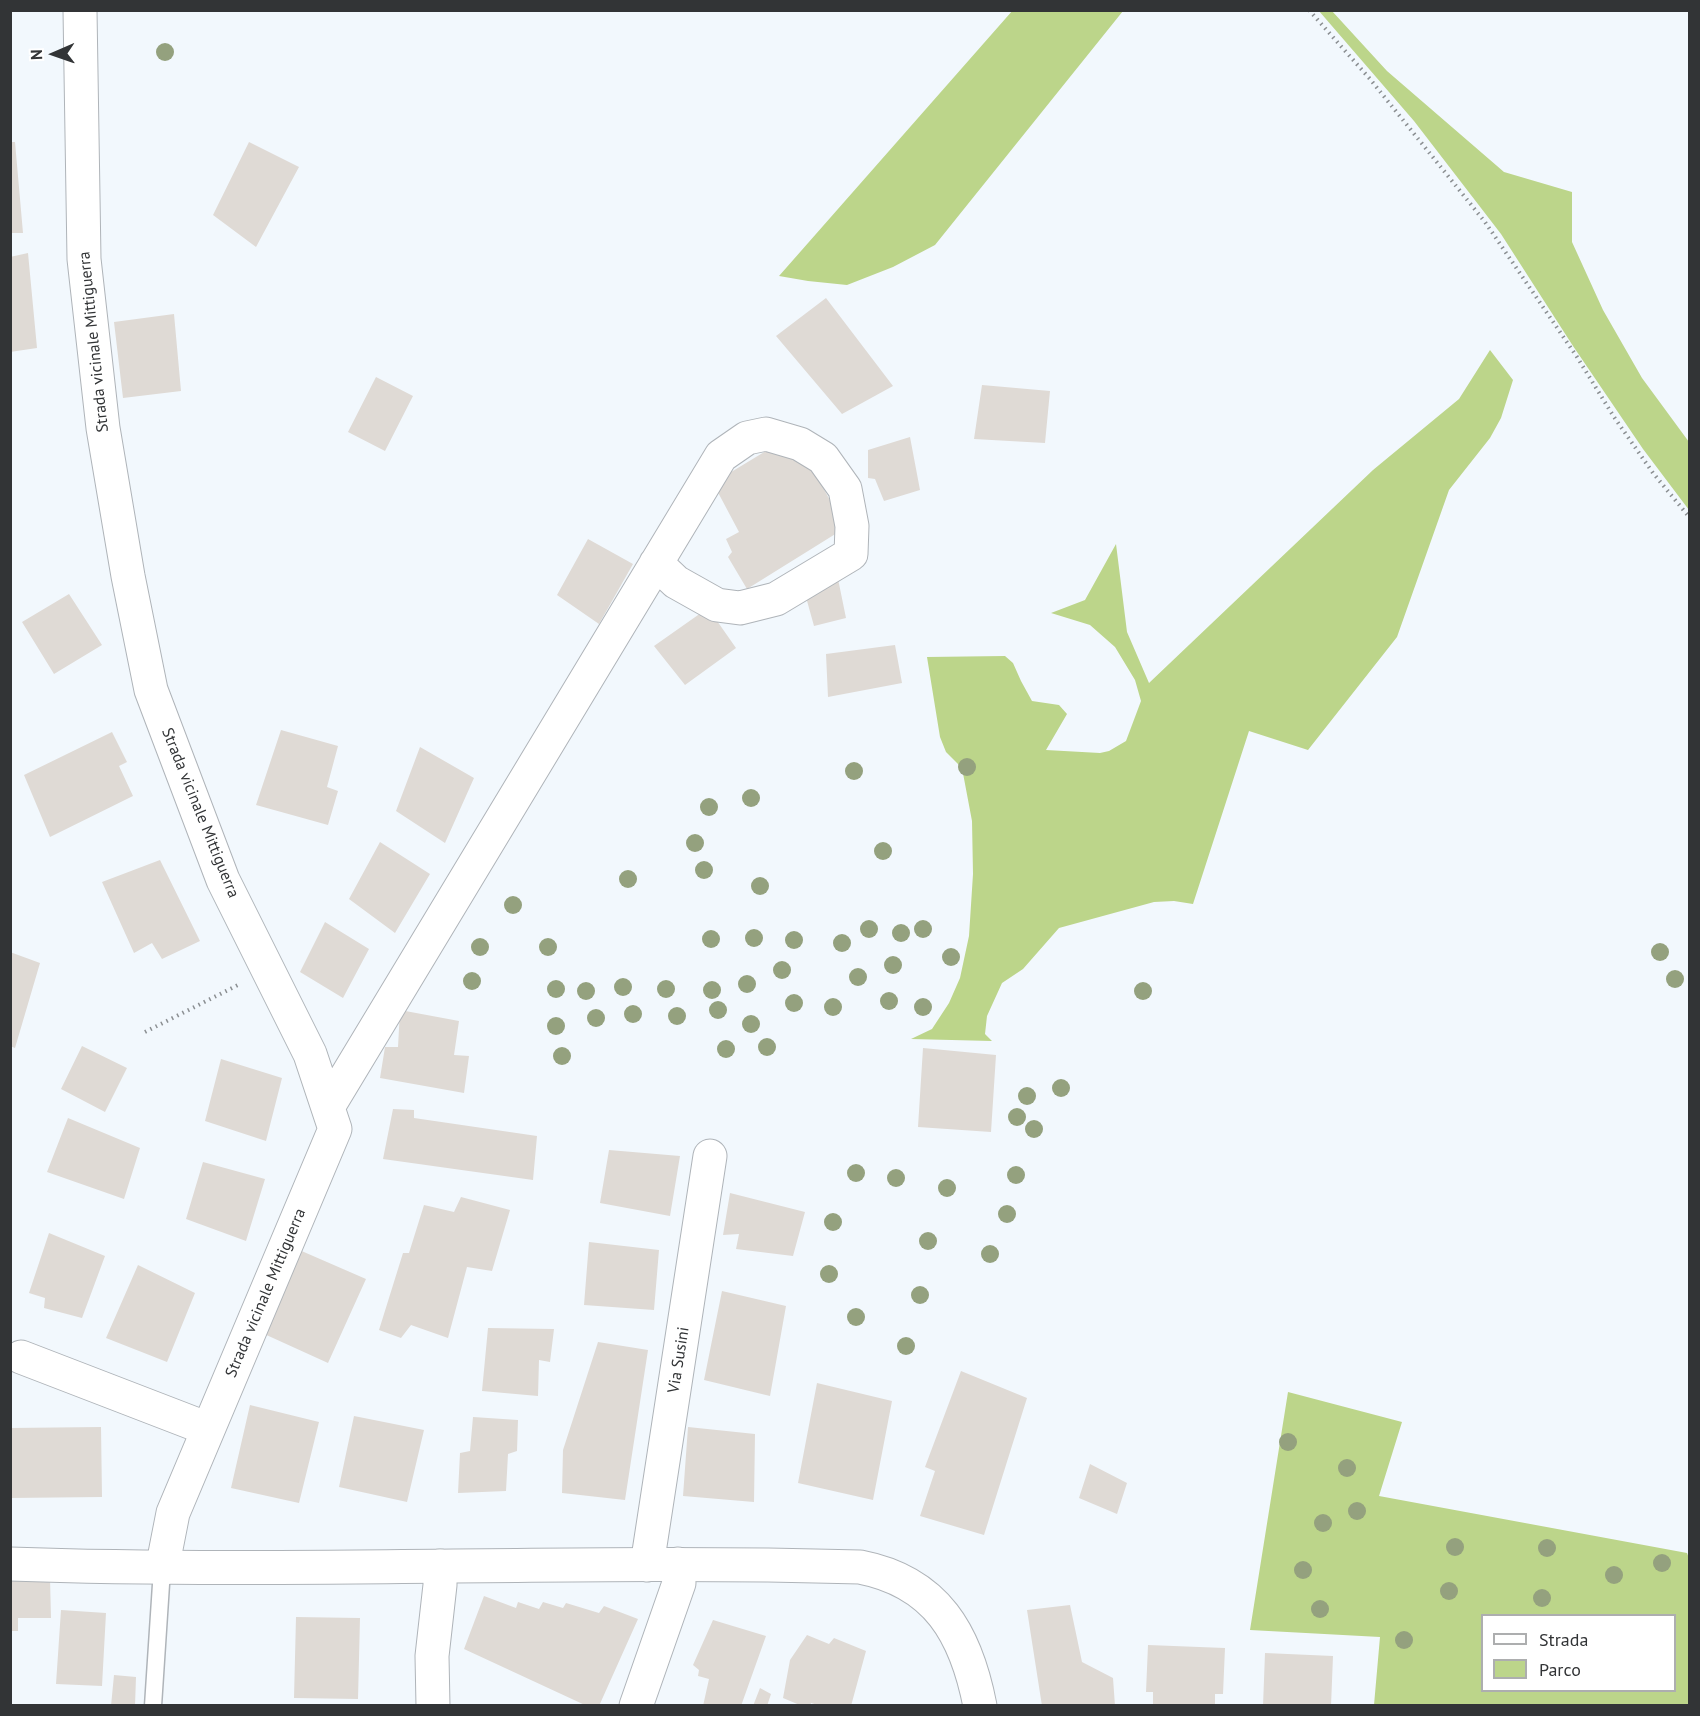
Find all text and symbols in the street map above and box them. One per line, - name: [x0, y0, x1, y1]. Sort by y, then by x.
- north arrow: [24, 24, 84, 84]
- text: N: [26, 49, 46, 60]
- street label: Strada vicinale Mittiguerra: [75, 251, 113, 433]
- street label: Strada vicinale Mittiguerra: [157, 725, 243, 901]
- street label: Strada vicinale Mittiguerra: [222, 1206, 310, 1380]
- street label: Via Susini: [664, 1326, 694, 1394]
- legend: [1481, 1614, 1676, 1692]
- text: Strada: [1539, 1628, 1588, 1651]
- text: Parco: [1539, 1658, 1581, 1681]

